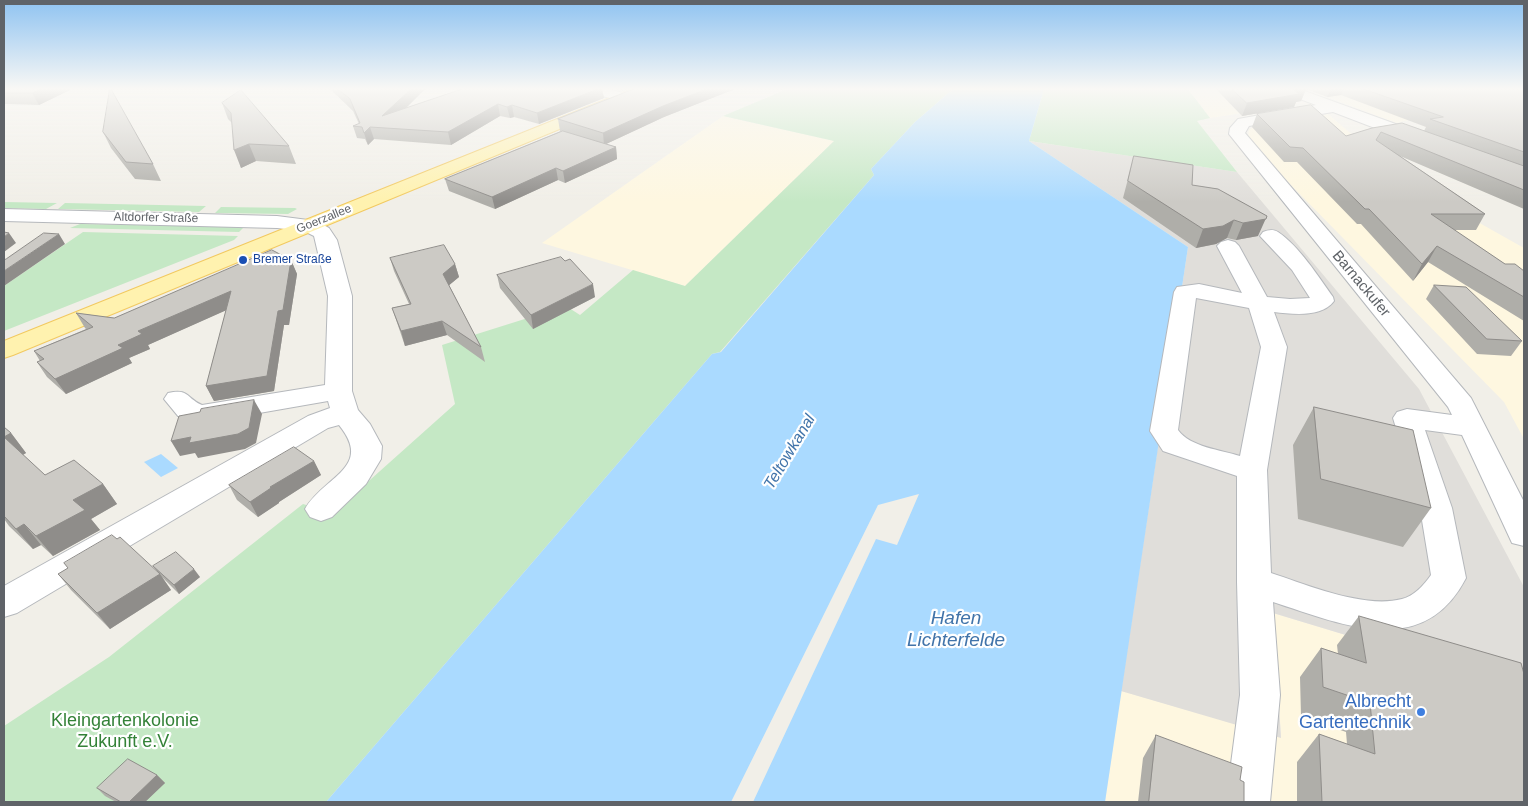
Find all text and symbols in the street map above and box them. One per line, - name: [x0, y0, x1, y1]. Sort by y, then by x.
- street label: Goerzallee: [294, 201, 354, 237]
- street label: Altdorfer Straße: [114, 210, 198, 226]
- street label: Barnackufer: [1328, 247, 1394, 321]
- place label: Bremer Straße: [253, 253, 332, 267]
- marker: Bremer Straße: [237, 254, 249, 266]
- water label: Teltowkanal: [760, 411, 820, 493]
- water label: Hafen Lichterfelde: [907, 608, 1005, 652]
- place label: Albrecht Gartentechnik: [1299, 691, 1411, 734]
- marker: Albrecht Gartentechnik: [1415, 706, 1427, 718]
- park label: Kleingartenkolonie Zukunft e.V.: [51, 710, 199, 752]

